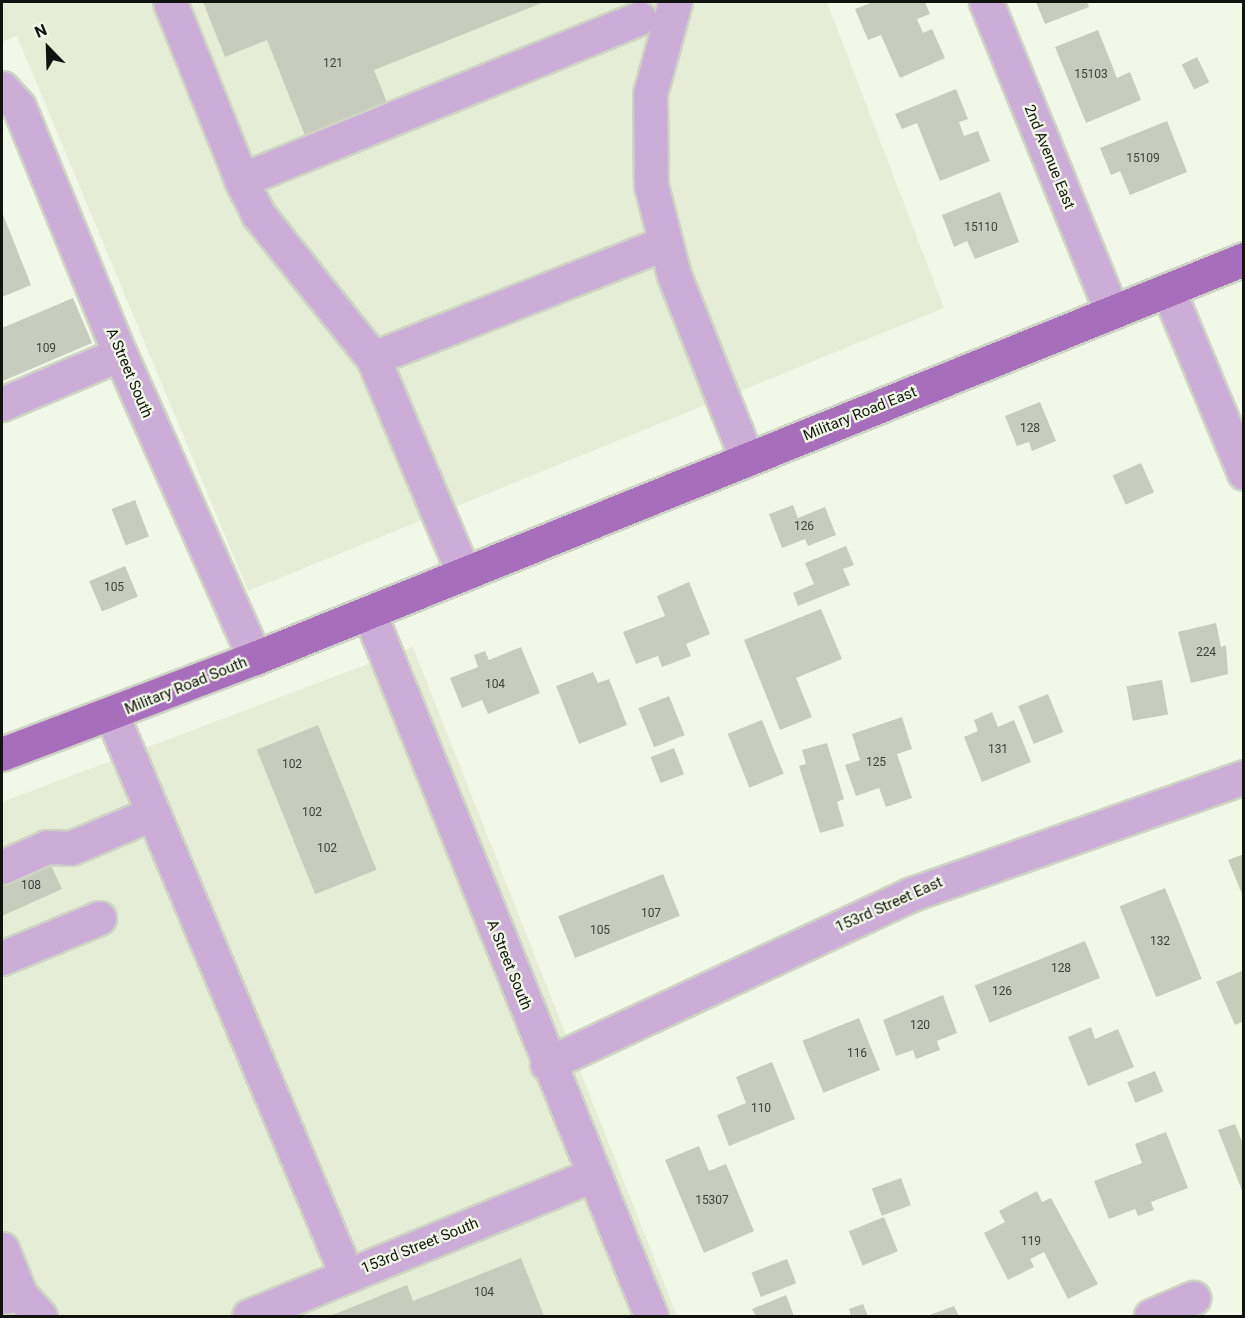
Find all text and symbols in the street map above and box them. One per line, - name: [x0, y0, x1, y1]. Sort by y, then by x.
- north arrow: [18, 18, 78, 78]
- text: N: [32, 20, 50, 42]
- house number: 121: [323, 57, 343, 71]
- house number: 15103: [1074, 68, 1108, 82]
- street label: 2nd Avenue East: [1020, 102, 1078, 212]
- house number: 15109: [1126, 152, 1160, 166]
- house number: 15110: [964, 221, 998, 235]
- street label: A Street South: [102, 325, 156, 421]
- house number: 109: [36, 342, 56, 356]
- street label: Military Road East: [801, 383, 919, 445]
- house number: 128: [1020, 422, 1040, 436]
- house number: 126: [794, 520, 814, 534]
- house number: 105: [104, 581, 124, 595]
- house number: 224: [1196, 646, 1216, 660]
- street label: Military Road South: [122, 653, 250, 719]
- house number: 104: [485, 678, 505, 692]
- house number: 131: [988, 743, 1008, 757]
- house number: 125: [866, 756, 886, 770]
- house number: 102: [282, 758, 302, 772]
- house number: 102: [302, 806, 322, 820]
- house number: 102: [317, 842, 337, 856]
- street label: 153rd Street East: [833, 873, 945, 937]
- house number: 108: [21, 879, 41, 893]
- house number: 107: [641, 907, 661, 921]
- street label: A Street South: [483, 917, 535, 1013]
- house number: 105: [590, 924, 610, 938]
- house number: 132: [1150, 935, 1170, 949]
- house number: 128: [1051, 962, 1071, 976]
- house number: 126: [992, 985, 1012, 999]
- house number: 120: [910, 1019, 930, 1033]
- house number: 116: [847, 1047, 867, 1061]
- house number: 110: [751, 1102, 771, 1116]
- house number: 15307: [695, 1194, 729, 1208]
- street label: 153rd Street South: [359, 1214, 481, 1278]
- house number: 119: [1021, 1235, 1041, 1249]
- house number: 104: [474, 1286, 494, 1300]

